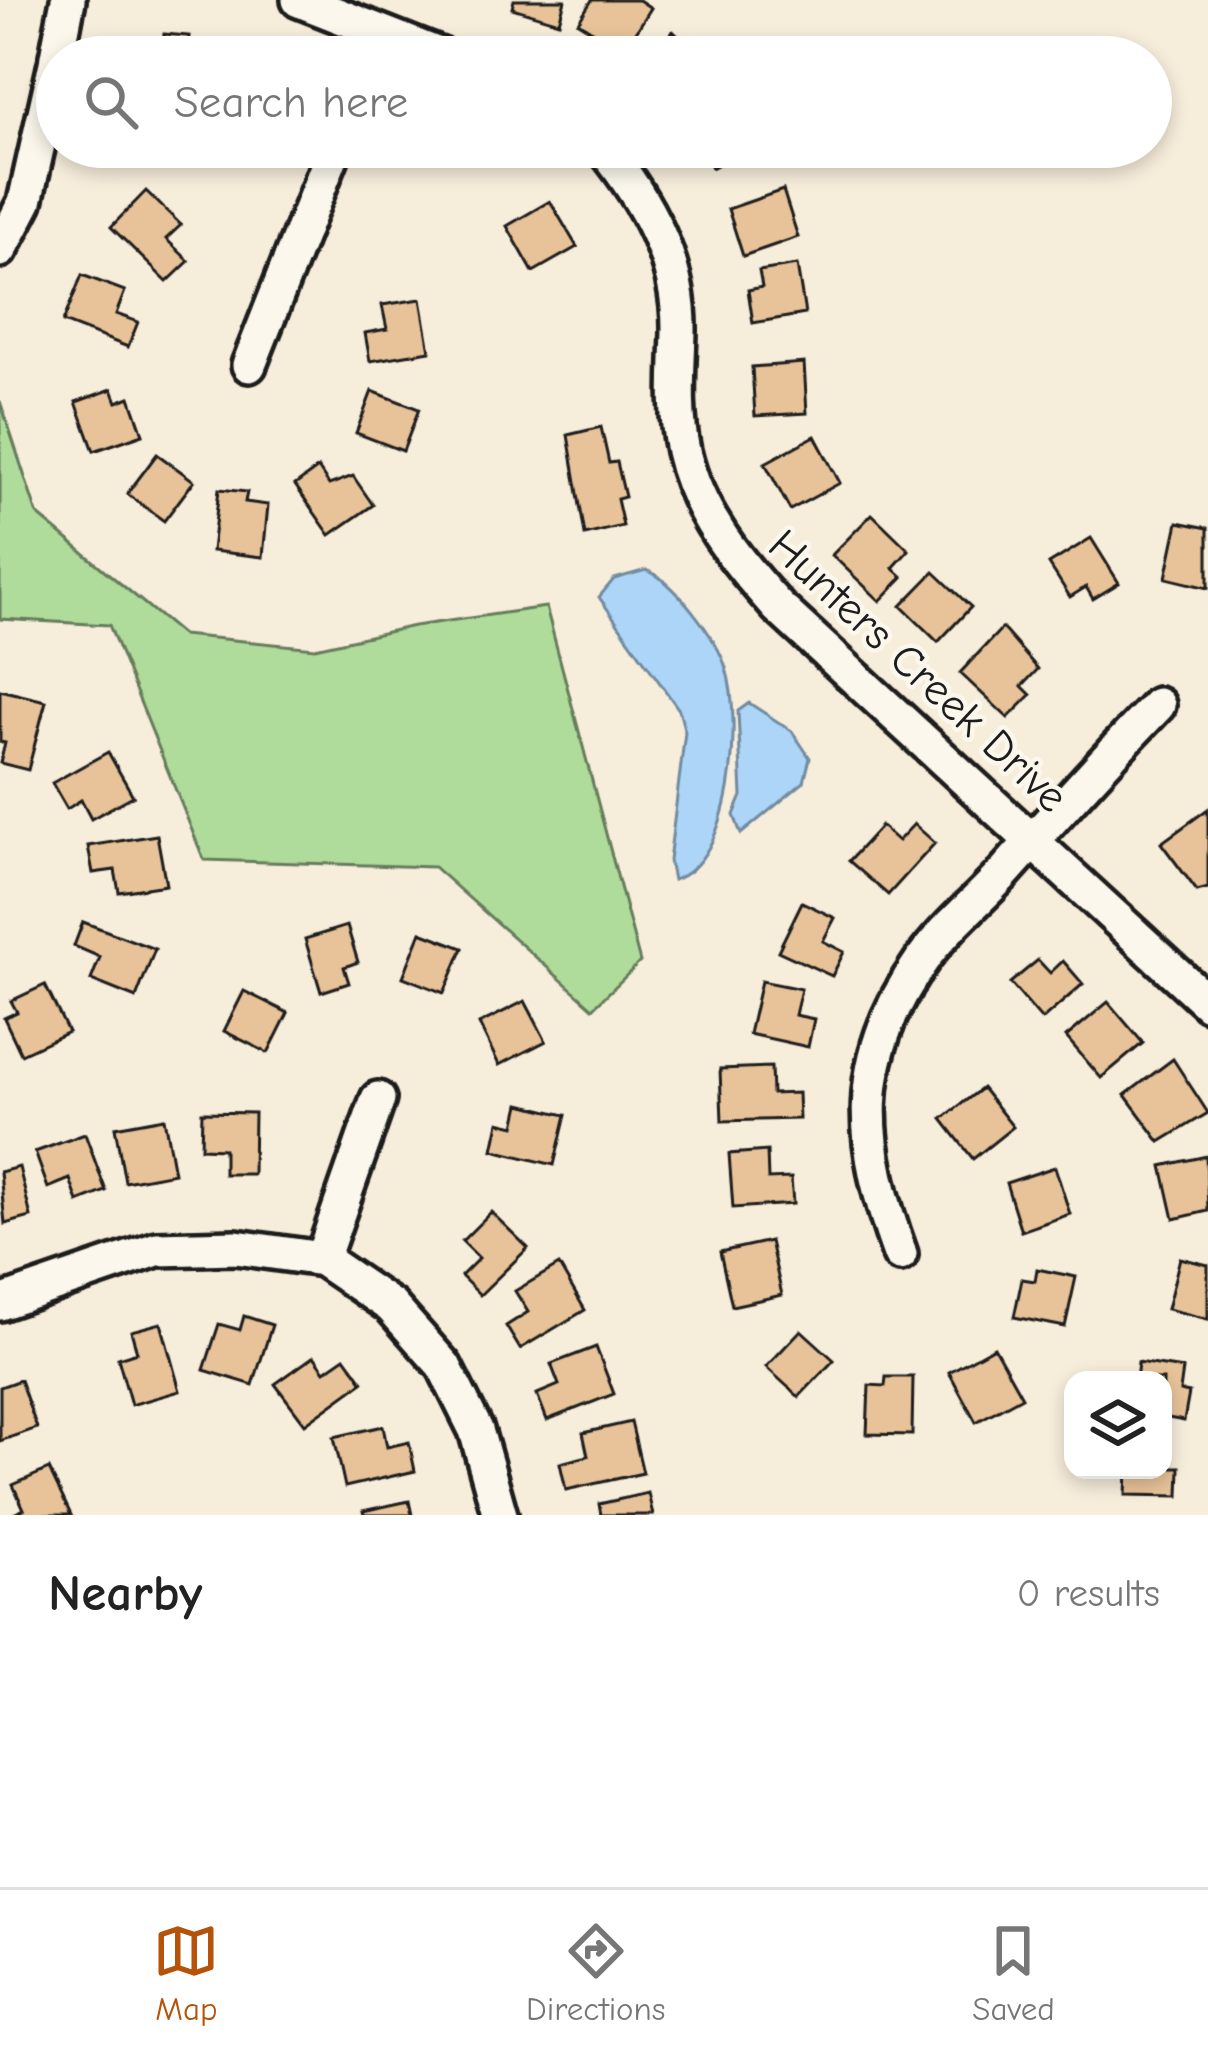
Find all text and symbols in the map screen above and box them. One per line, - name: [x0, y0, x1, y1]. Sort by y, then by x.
- search box: [36, 36, 1172, 168]
- icon: search: [78, 69, 144, 135]
- text: Search here: [174, 76, 408, 128]
- street label: Hunters Creek Drive: [758, 519, 1078, 823]
- map controls: [1064, 1371, 1172, 1479]
- button: layers: [1064, 1371, 1172, 1479]
- text: Nearby: [48, 1564, 202, 1623]
- text: 0 results: [1017, 1571, 1160, 1616]
- tab: Map: [153, 1918, 219, 2028]
- tab: Directions: [526, 1918, 666, 2028]
- tab: Saved: [972, 1918, 1055, 2028]

